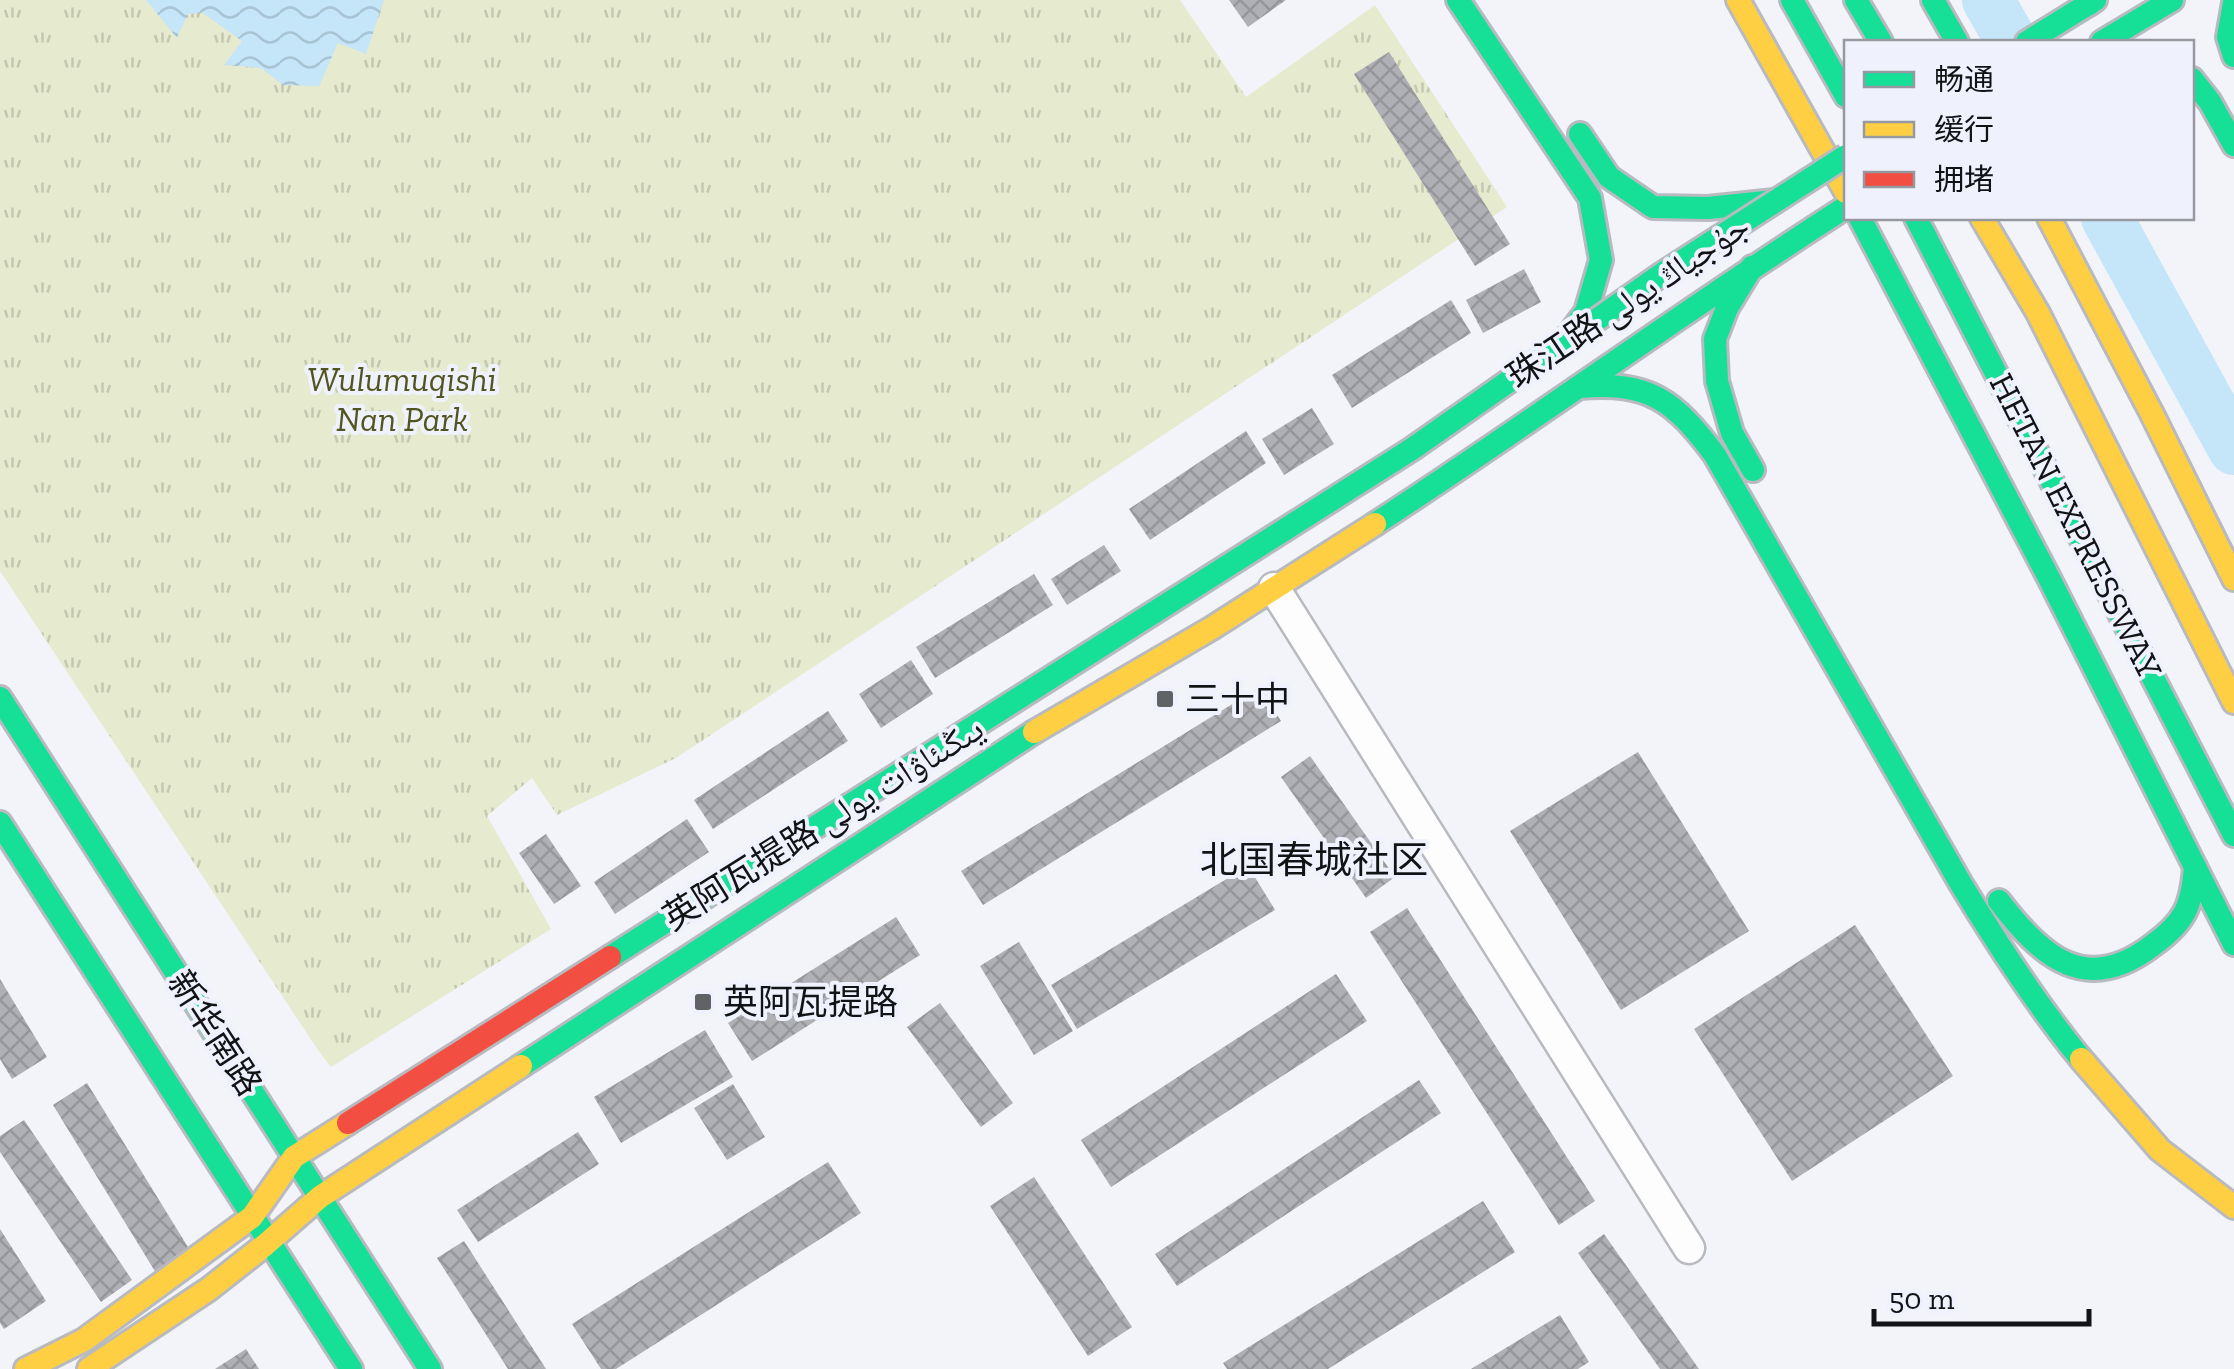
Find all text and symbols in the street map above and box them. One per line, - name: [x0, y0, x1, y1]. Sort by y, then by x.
- legend: [1844, 40, 2194, 220]
- text: 畅通: [1934, 62, 1994, 98]
- text: 缓行: [1934, 112, 1994, 148]
- text: 拥堵: [1934, 162, 1994, 198]
- street label: 珠江路 جۇجياڭ يولى: [1499, 205, 1757, 397]
- park label: Wulumuqishi Nan Park: [307, 358, 497, 440]
- street label: HETAN EXPRESSWAY: [1981, 366, 2172, 686]
- place label: 三十中: [1185, 678, 1290, 720]
- marker: 三十中: [1154, 688, 1176, 710]
- street label: 英阿瓦提路 يىڭىئاۋات يولى: [655, 707, 991, 939]
- district label: 北国春城社区: [1200, 837, 1428, 883]
- street label: 新华南路: [159, 963, 271, 1103]
- place label: 英阿瓦提路: [723, 981, 898, 1023]
- marker: 英阿瓦提路: [692, 991, 714, 1013]
- scale bar: [1874, 1264, 2089, 1326]
- text: 50 m: [1889, 1281, 1954, 1317]

